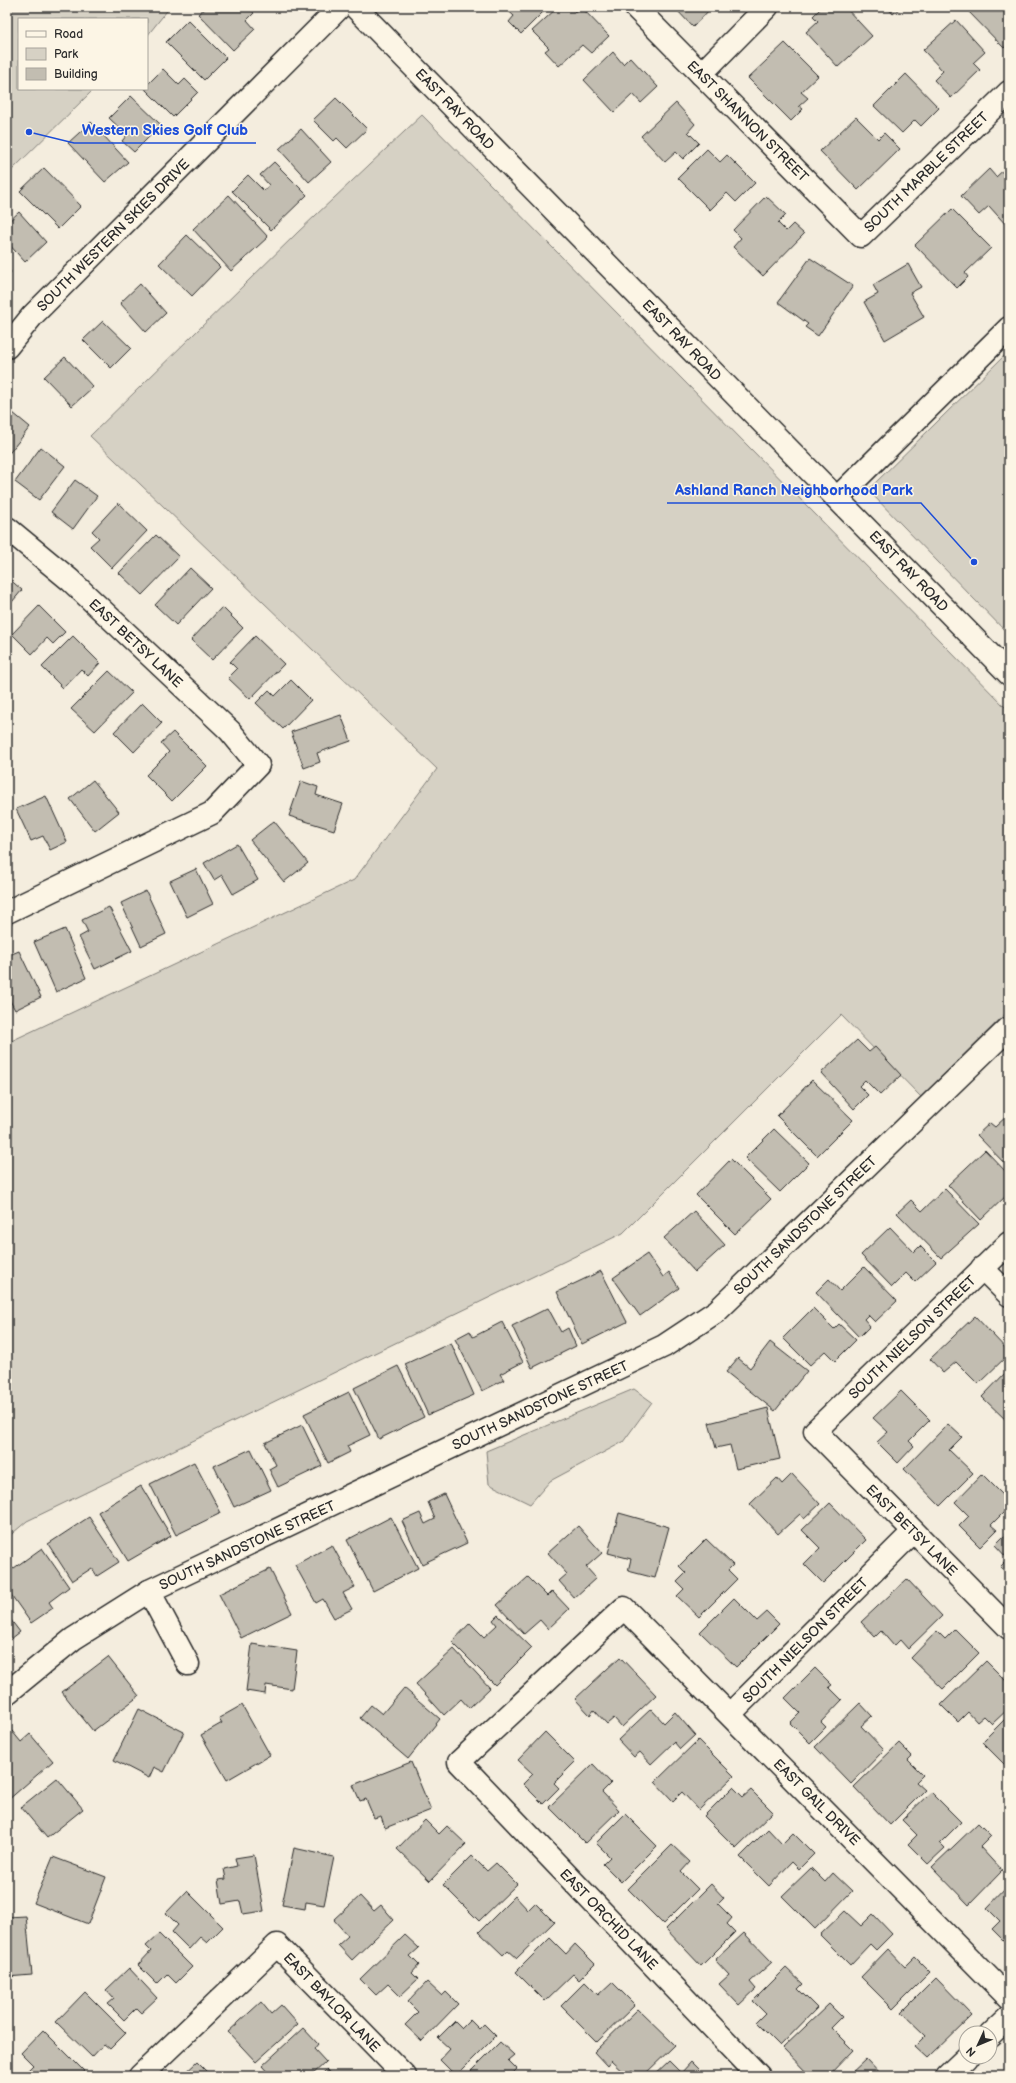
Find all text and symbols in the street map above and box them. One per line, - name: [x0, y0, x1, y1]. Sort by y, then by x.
- legend: [18, 18, 148, 90]
- text: Road: [54, 27, 83, 42]
- text: Park: [54, 47, 78, 62]
- street label: EAST SHANNON STREET: [684, 57, 812, 186]
- street label: EAST RAY ROAD: [412, 65, 498, 153]
- text: Building: [54, 67, 98, 82]
- street label: SOUTH MARBLE STREET: [861, 108, 992, 236]
- callout: Western Skies Golf Club: [74, 116, 256, 143]
- text: Western Skies Golf Club: [82, 121, 248, 140]
- street label: SOUTH WESTERN SKIES DRIVE: [34, 156, 193, 315]
- street label: EAST RAY ROAD: [639, 296, 725, 384]
- callout: Ashland Ranch Neighborhood Park: [667, 476, 921, 503]
- text: Ashland Ranch Neighborhood Park: [674, 481, 913, 500]
- street label: EAST RAY ROAD: [866, 527, 952, 615]
- street label: EAST BETSY LANE: [85, 596, 186, 691]
- street label: SOUTH SANDSTONE STREET: [730, 1152, 881, 1298]
- street label: SOUTH NIELSON STREET: [845, 1272, 980, 1403]
- street label: SOUTH SANDSTONE STREET: [449, 1357, 631, 1454]
- street label: EAST BETSY LANE: [862, 1481, 961, 1580]
- street label: SOUTH SANDSTONE STREET: [156, 1497, 338, 1594]
- street label: SOUTH NIELSON STREET: [739, 1574, 872, 1707]
- street label: EAST GAIL DRIVE: [770, 1755, 864, 1849]
- street label: EAST ORCHID LANE: [556, 1865, 661, 1973]
- street label: EAST BAYLOR LANE: [280, 1949, 383, 2056]
- north arrow: [958, 2025, 998, 2065]
- text: N: [964, 2044, 979, 2059]

